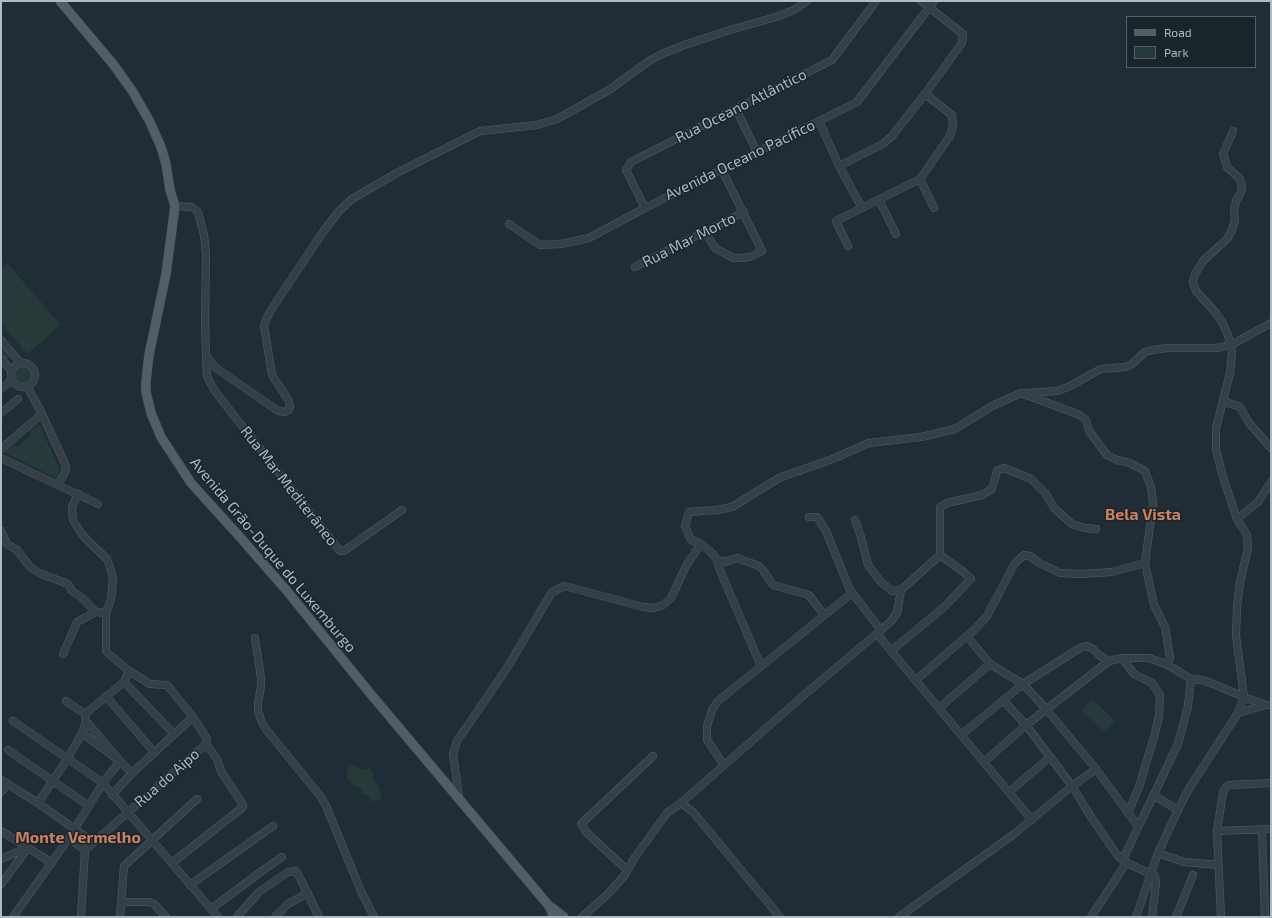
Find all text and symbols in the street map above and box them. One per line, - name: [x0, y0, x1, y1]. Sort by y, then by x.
- legend: [1126, 16, 1256, 68]
- text: Road: [1164, 25, 1192, 39]
- text: Park: [1164, 45, 1189, 59]
- street label: Rua Oceano Atlântico: [672, 65, 810, 147]
- street label: Avenida Oceano Pacífico: [662, 116, 818, 204]
- street label: Rua Mar Morto: [639, 209, 739, 271]
- street label: Rua Mar Mediterâneo: [237, 423, 341, 549]
- street label: Avenida Grão-Duque do Luxemburgo: [186, 454, 360, 656]
- district label: Bela Vista: [1105, 505, 1181, 525]
- street label: Rua do Aipo: [131, 745, 203, 811]
- district label: Monte Vermelho: [15, 828, 141, 848]

